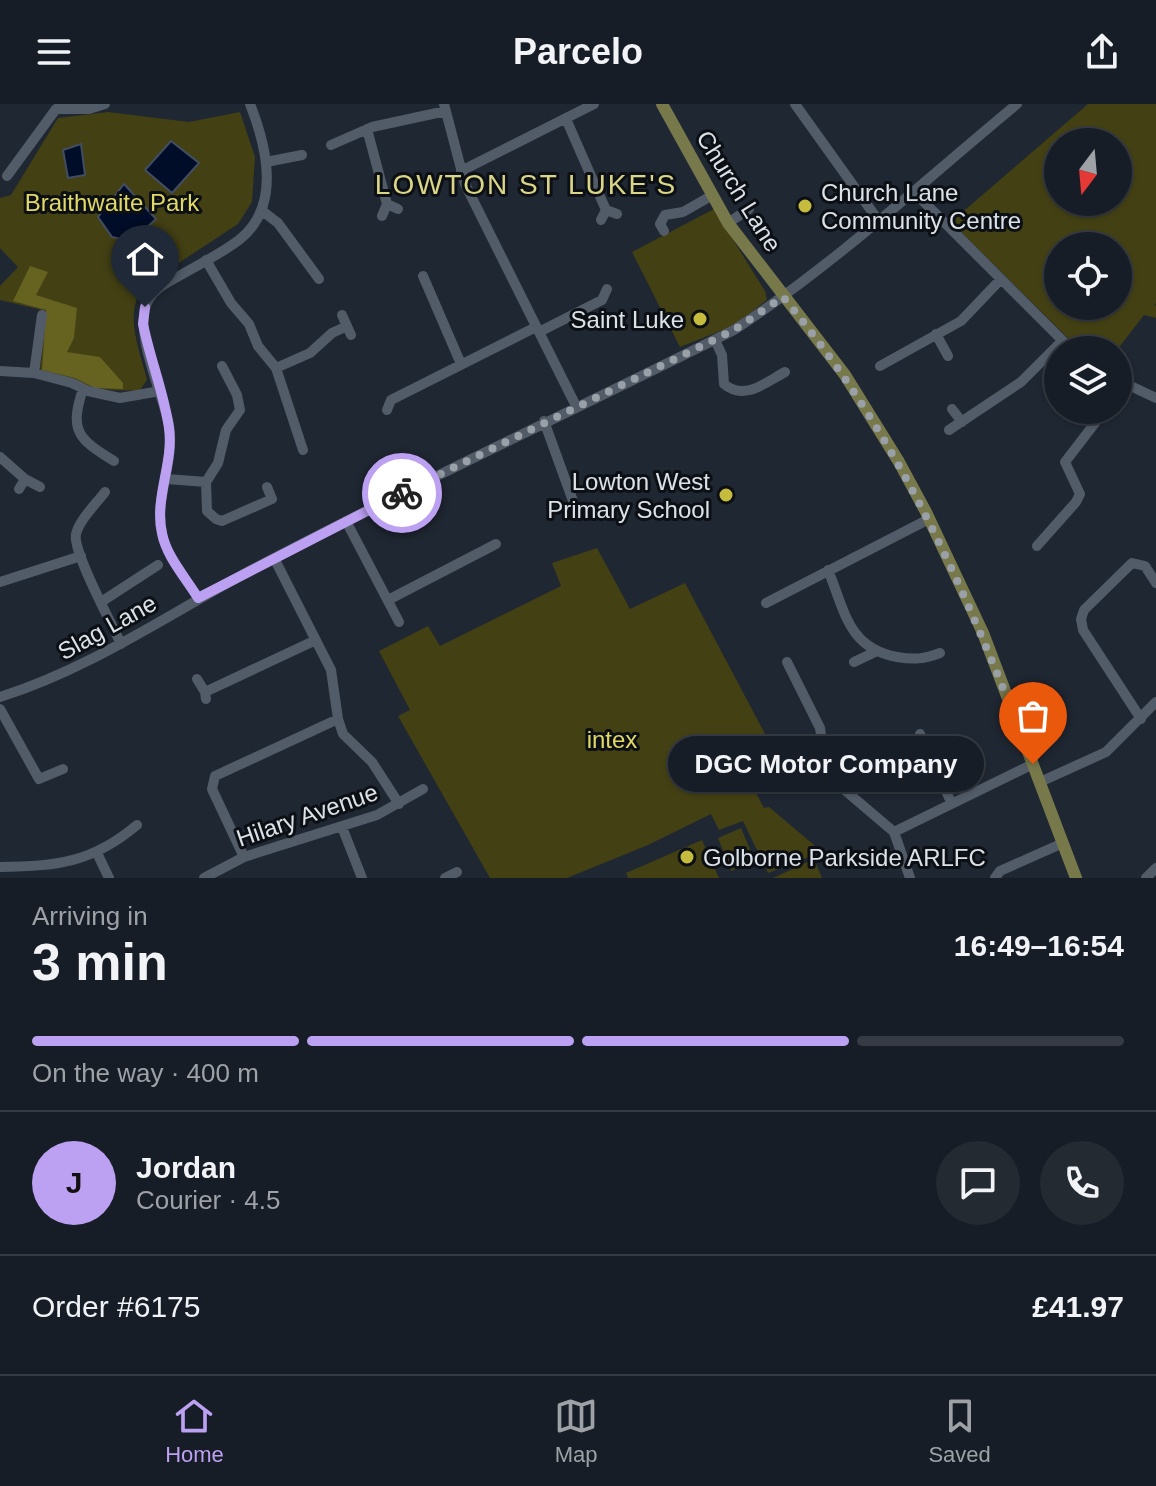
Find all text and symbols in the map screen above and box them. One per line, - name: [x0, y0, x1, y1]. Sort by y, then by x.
- icon: menu: [32, 30, 76, 74]
- icon: share: [1080, 30, 1124, 74]
- text: Parcelo: [513, 31, 643, 72]
- street label: Church Lane: [691, 126, 787, 256]
- north arrow: [1044, 128, 1132, 216]
- map controls: [1044, 128, 1132, 424]
- district label: LOWTON ST LUKE'S: [375, 169, 677, 200]
- place label: Church Lane Community Centre: [821, 179, 1021, 234]
- park label: Braithwaite Park: [25, 189, 200, 216]
- marker: Church Lane Community Centre: [796, 197, 814, 215]
- pin: [111, 225, 179, 307]
- button: locate: [1044, 232, 1132, 320]
- icon: home: [123, 237, 167, 281]
- place label: Saint Luke: [571, 306, 684, 333]
- marker: Saint Luke: [691, 310, 709, 328]
- button: layers: [1044, 336, 1132, 424]
- courier: [362, 453, 442, 533]
- place label: Lowton West Primary School: [547, 468, 710, 523]
- icon: bike: [380, 471, 424, 515]
- marker: Lowton West Primary School: [717, 486, 735, 504]
- street label: Slag Lane: [53, 589, 161, 665]
- pin: [999, 682, 1067, 764]
- icon: bag: [1011, 694, 1055, 738]
- park label: intex: [587, 726, 637, 753]
- callout: DGC Motor Company: [669, 736, 985, 792]
- text: DGC Motor Company: [695, 749, 957, 779]
- street label: Hilary Avenue: [233, 778, 381, 852]
- place label: Golborne Parkside ARLFC: [703, 844, 986, 871]
- marker: Golborne Parkside ARLFC: [678, 848, 696, 866]
- text: Arriving in: [32, 901, 148, 931]
- text: 16:49–16:54: [954, 929, 1124, 962]
- text: 3 min: [32, 933, 168, 991]
- text: On the way · 400 m: [32, 1058, 259, 1088]
- button: chat: [936, 1141, 1020, 1225]
- button: phone: [1040, 1141, 1124, 1225]
- text: Jordan: [136, 1151, 236, 1184]
- text: J: [66, 1166, 82, 1199]
- text: Courier · 4.5: [136, 1185, 281, 1215]
- text: Order #6175: [32, 1290, 200, 1323]
- text: £41.97: [1032, 1290, 1124, 1323]
- tab: Home: [165, 1394, 224, 1468]
- tab: Map: [554, 1394, 598, 1468]
- tab: Saved: [928, 1394, 991, 1468]

